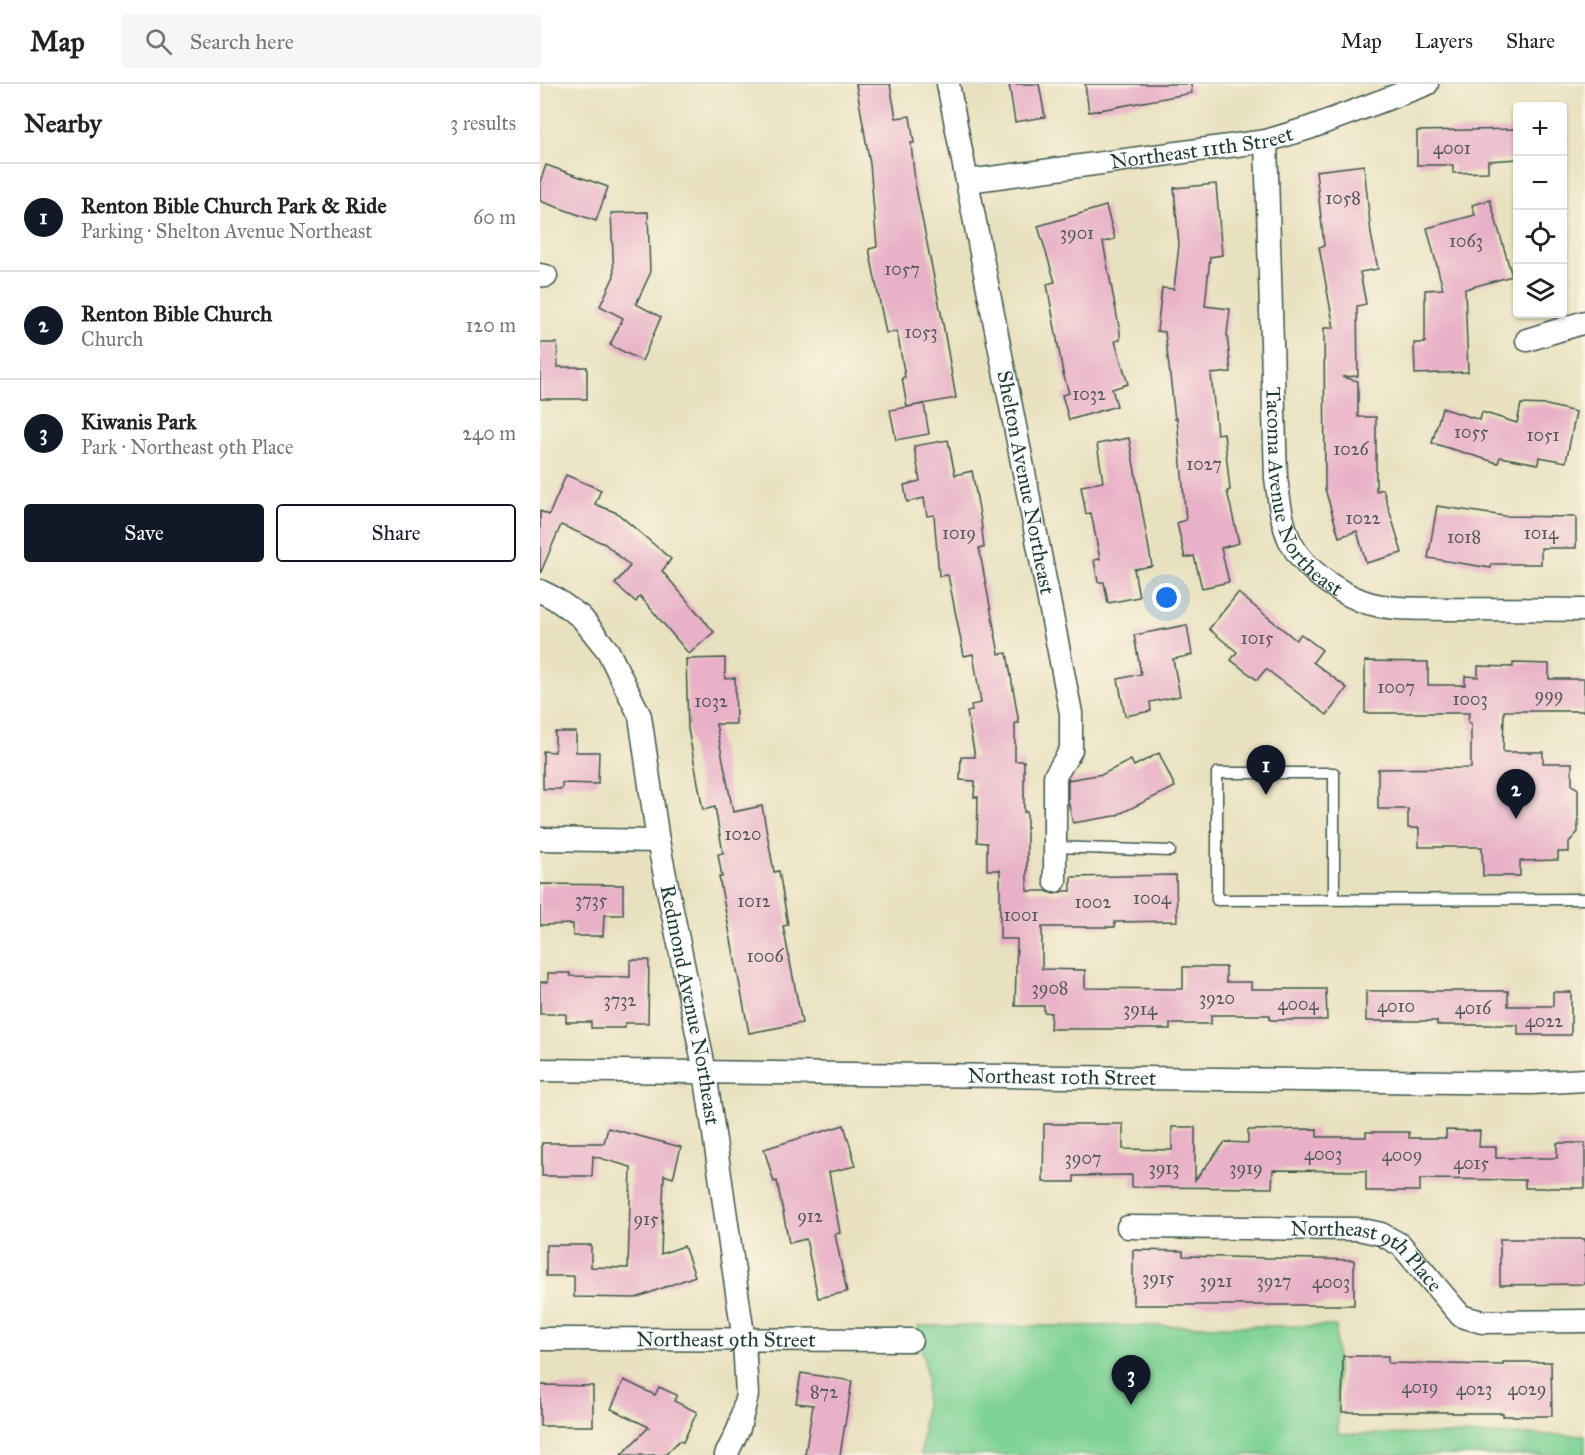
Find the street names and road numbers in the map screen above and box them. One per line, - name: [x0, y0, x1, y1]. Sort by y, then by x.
- street label: Northeast 11th Street: [1109, 120, 1297, 175]
- street label: Shelton Avenue Northeast: [991, 368, 1061, 597]
- street label: Tacoma Avenue Northeast: [1260, 386, 1348, 602]
- street label: Redmond Avenue Northeast: [654, 883, 726, 1127]
- street label: Northeast 10th Street: [967, 1063, 1157, 1091]
- street label: Northeast 9th Place: [1290, 1215, 1448, 1297]
- street label: Northeast 9th Street: [636, 1326, 816, 1353]

